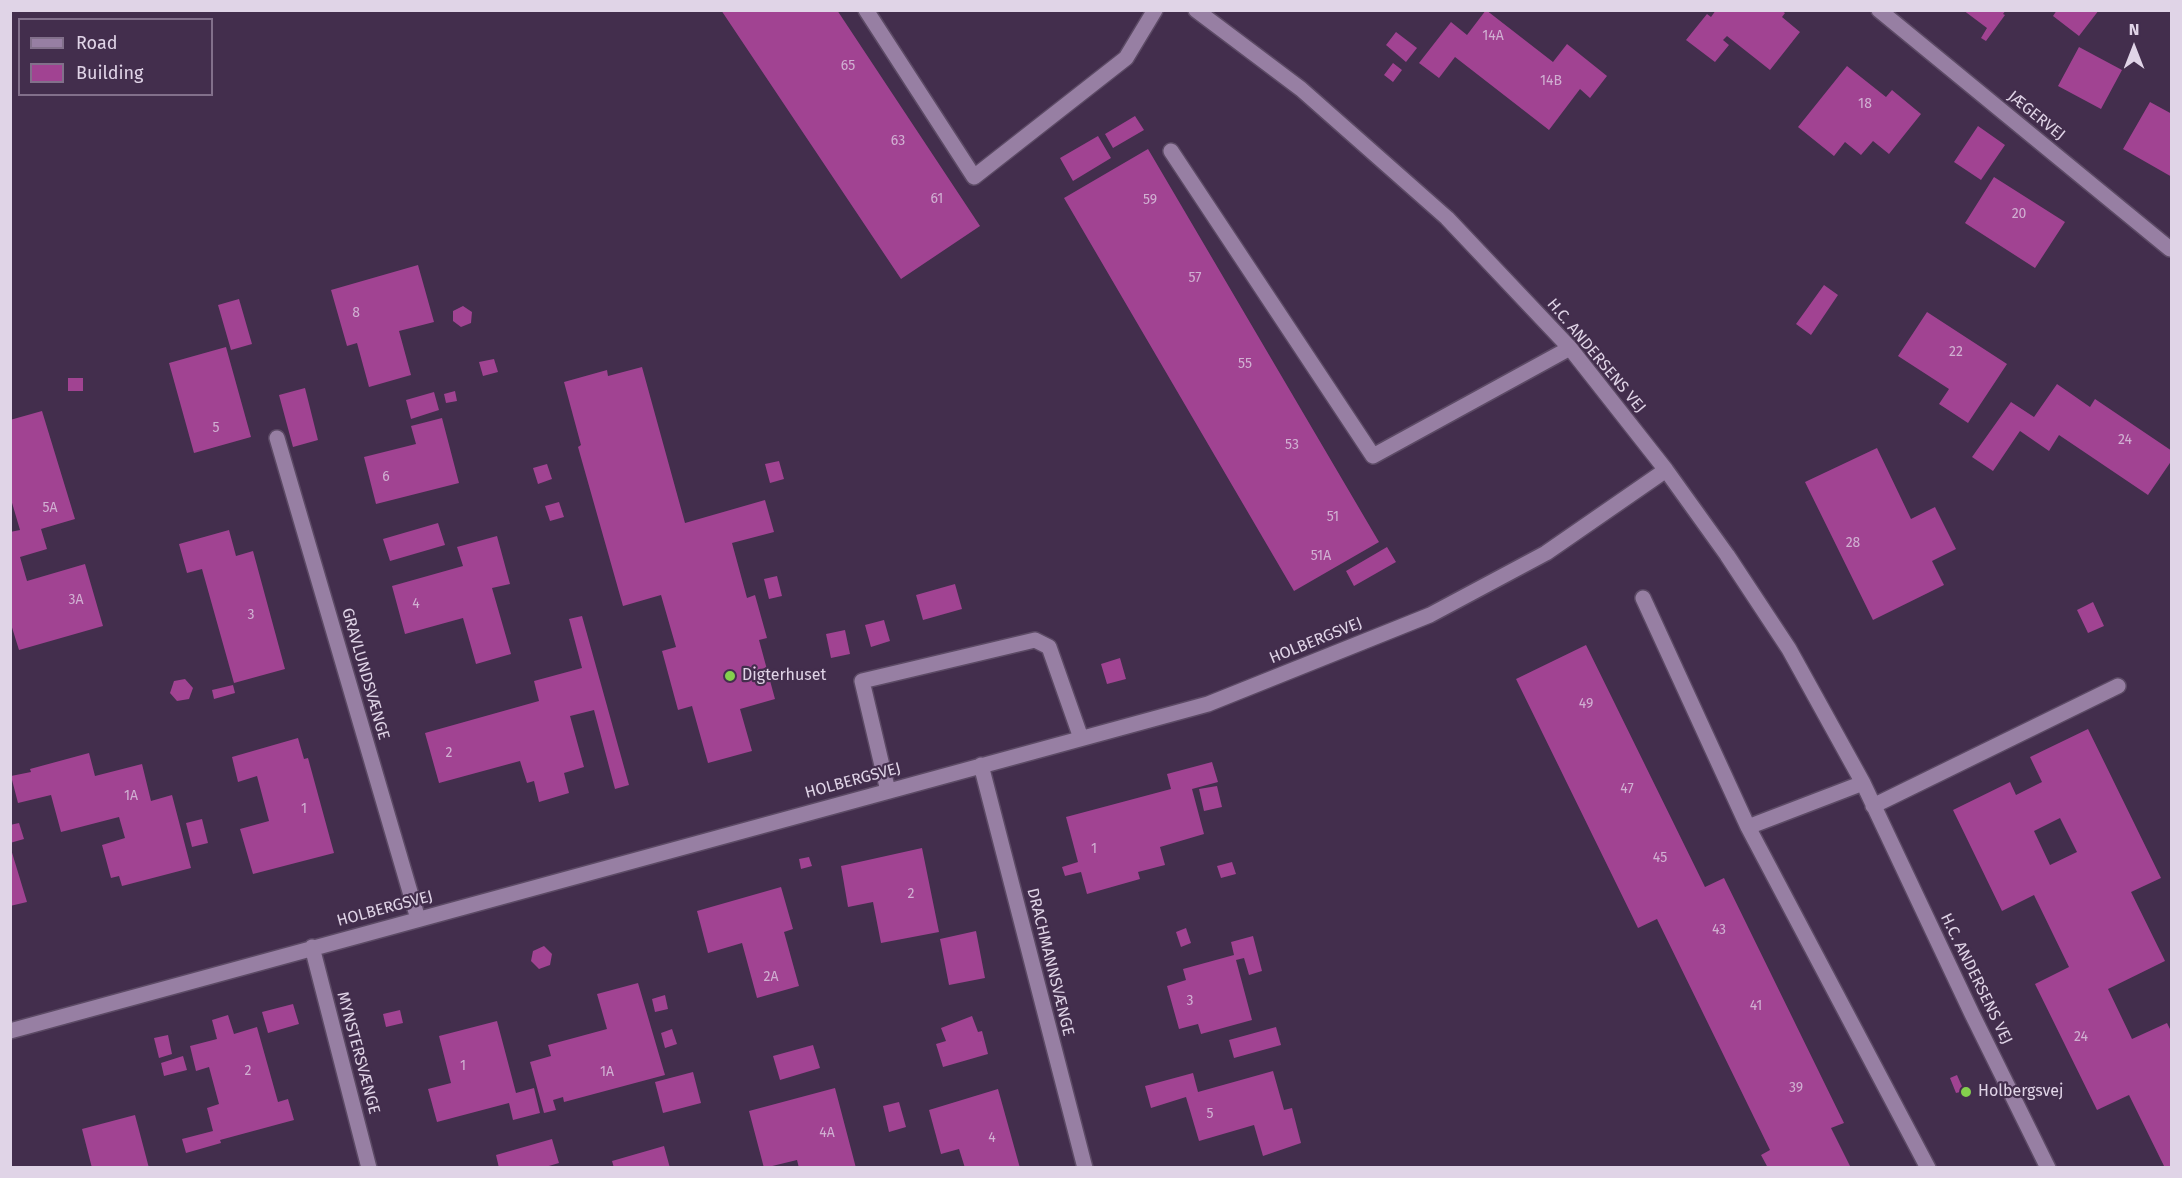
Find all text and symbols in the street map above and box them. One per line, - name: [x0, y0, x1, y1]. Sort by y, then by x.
- legend: [18, 18, 213, 96]
- north arrow: [2104, 18, 2164, 78]
- text: N: [2129, 20, 2139, 39]
- house number: 14A: [1482, 28, 1504, 44]
- text: Road: [76, 32, 118, 54]
- house number: 65: [841, 58, 855, 74]
- text: Building: [76, 62, 143, 84]
- house number: 14B: [1540, 73, 1562, 89]
- street label: JÆGERVEJ: [2003, 87, 2069, 145]
- house number: 18: [1858, 96, 1872, 112]
- house number: 63: [891, 133, 905, 149]
- house number: 61: [931, 191, 943, 207]
- house number: 59: [1143, 192, 1157, 208]
- house number: 20: [2012, 206, 2026, 222]
- house number: 57: [1189, 270, 1201, 286]
- street label: H.C. ANDERSENS VEJ: [1543, 295, 1649, 417]
- house number: 8: [352, 305, 360, 321]
- house number: 22: [1949, 344, 1963, 360]
- house number: 55: [1238, 356, 1252, 372]
- house number: 5: [212, 420, 220, 436]
- house number: 24: [2118, 432, 2132, 448]
- house number: 53: [1285, 437, 1299, 453]
- house number: 6: [382, 469, 390, 485]
- house number: 5A: [42, 500, 58, 516]
- house number: 51: [1327, 509, 1339, 525]
- house number: 28: [1846, 535, 1860, 551]
- house number: 51A: [1311, 548, 1331, 564]
- house number: 3A: [68, 592, 84, 608]
- house number: 4: [412, 596, 420, 612]
- street label: GRAVLUNDSVÆNGE: [337, 606, 393, 742]
- house number: 3: [248, 607, 254, 623]
- street label: HOLBERGSVEJ: [1267, 614, 1365, 668]
- place label: Digterhuset: [742, 666, 826, 686]
- marker: Digterhuset: [723, 669, 737, 683]
- house number: 49: [1579, 696, 1593, 712]
- house number: 2: [446, 745, 452, 761]
- street label: HOLBERGSVEJ: [803, 759, 903, 803]
- house number: 47: [1620, 781, 1634, 797]
- house number: 1A: [124, 788, 138, 804]
- house number: 1: [301, 801, 307, 817]
- house number: 1: [1091, 841, 1097, 857]
- house number: 45: [1653, 850, 1667, 866]
- house number: 2: [908, 886, 914, 902]
- street label: DRACHMANNSVÆNGE: [1022, 886, 1078, 1038]
- street label: HOLBERGSVEJ: [335, 887, 435, 931]
- street label: H.C. ANDERSENS VEJ: [1936, 910, 2016, 1048]
- house number: 43: [1712, 922, 1726, 938]
- house number: 2A: [764, 969, 778, 985]
- street label: MYNSTERSVÆNGE: [332, 990, 384, 1116]
- house number: 3: [1187, 993, 1193, 1009]
- house number: 41: [1750, 998, 1762, 1014]
- house number: 24: [2074, 1029, 2088, 1045]
- house number: 1: [460, 1058, 466, 1074]
- house number: 2: [245, 1063, 251, 1079]
- house number: 1A: [600, 1064, 614, 1080]
- house number: 39: [1789, 1080, 1803, 1096]
- place label: Holbergsvej: [1978, 1082, 2063, 1102]
- marker: Holbergsvej: [1959, 1085, 1973, 1099]
- house number: 5: [1206, 1106, 1214, 1122]
- house number: 4A: [819, 1125, 835, 1141]
- house number: 4: [988, 1130, 996, 1146]

